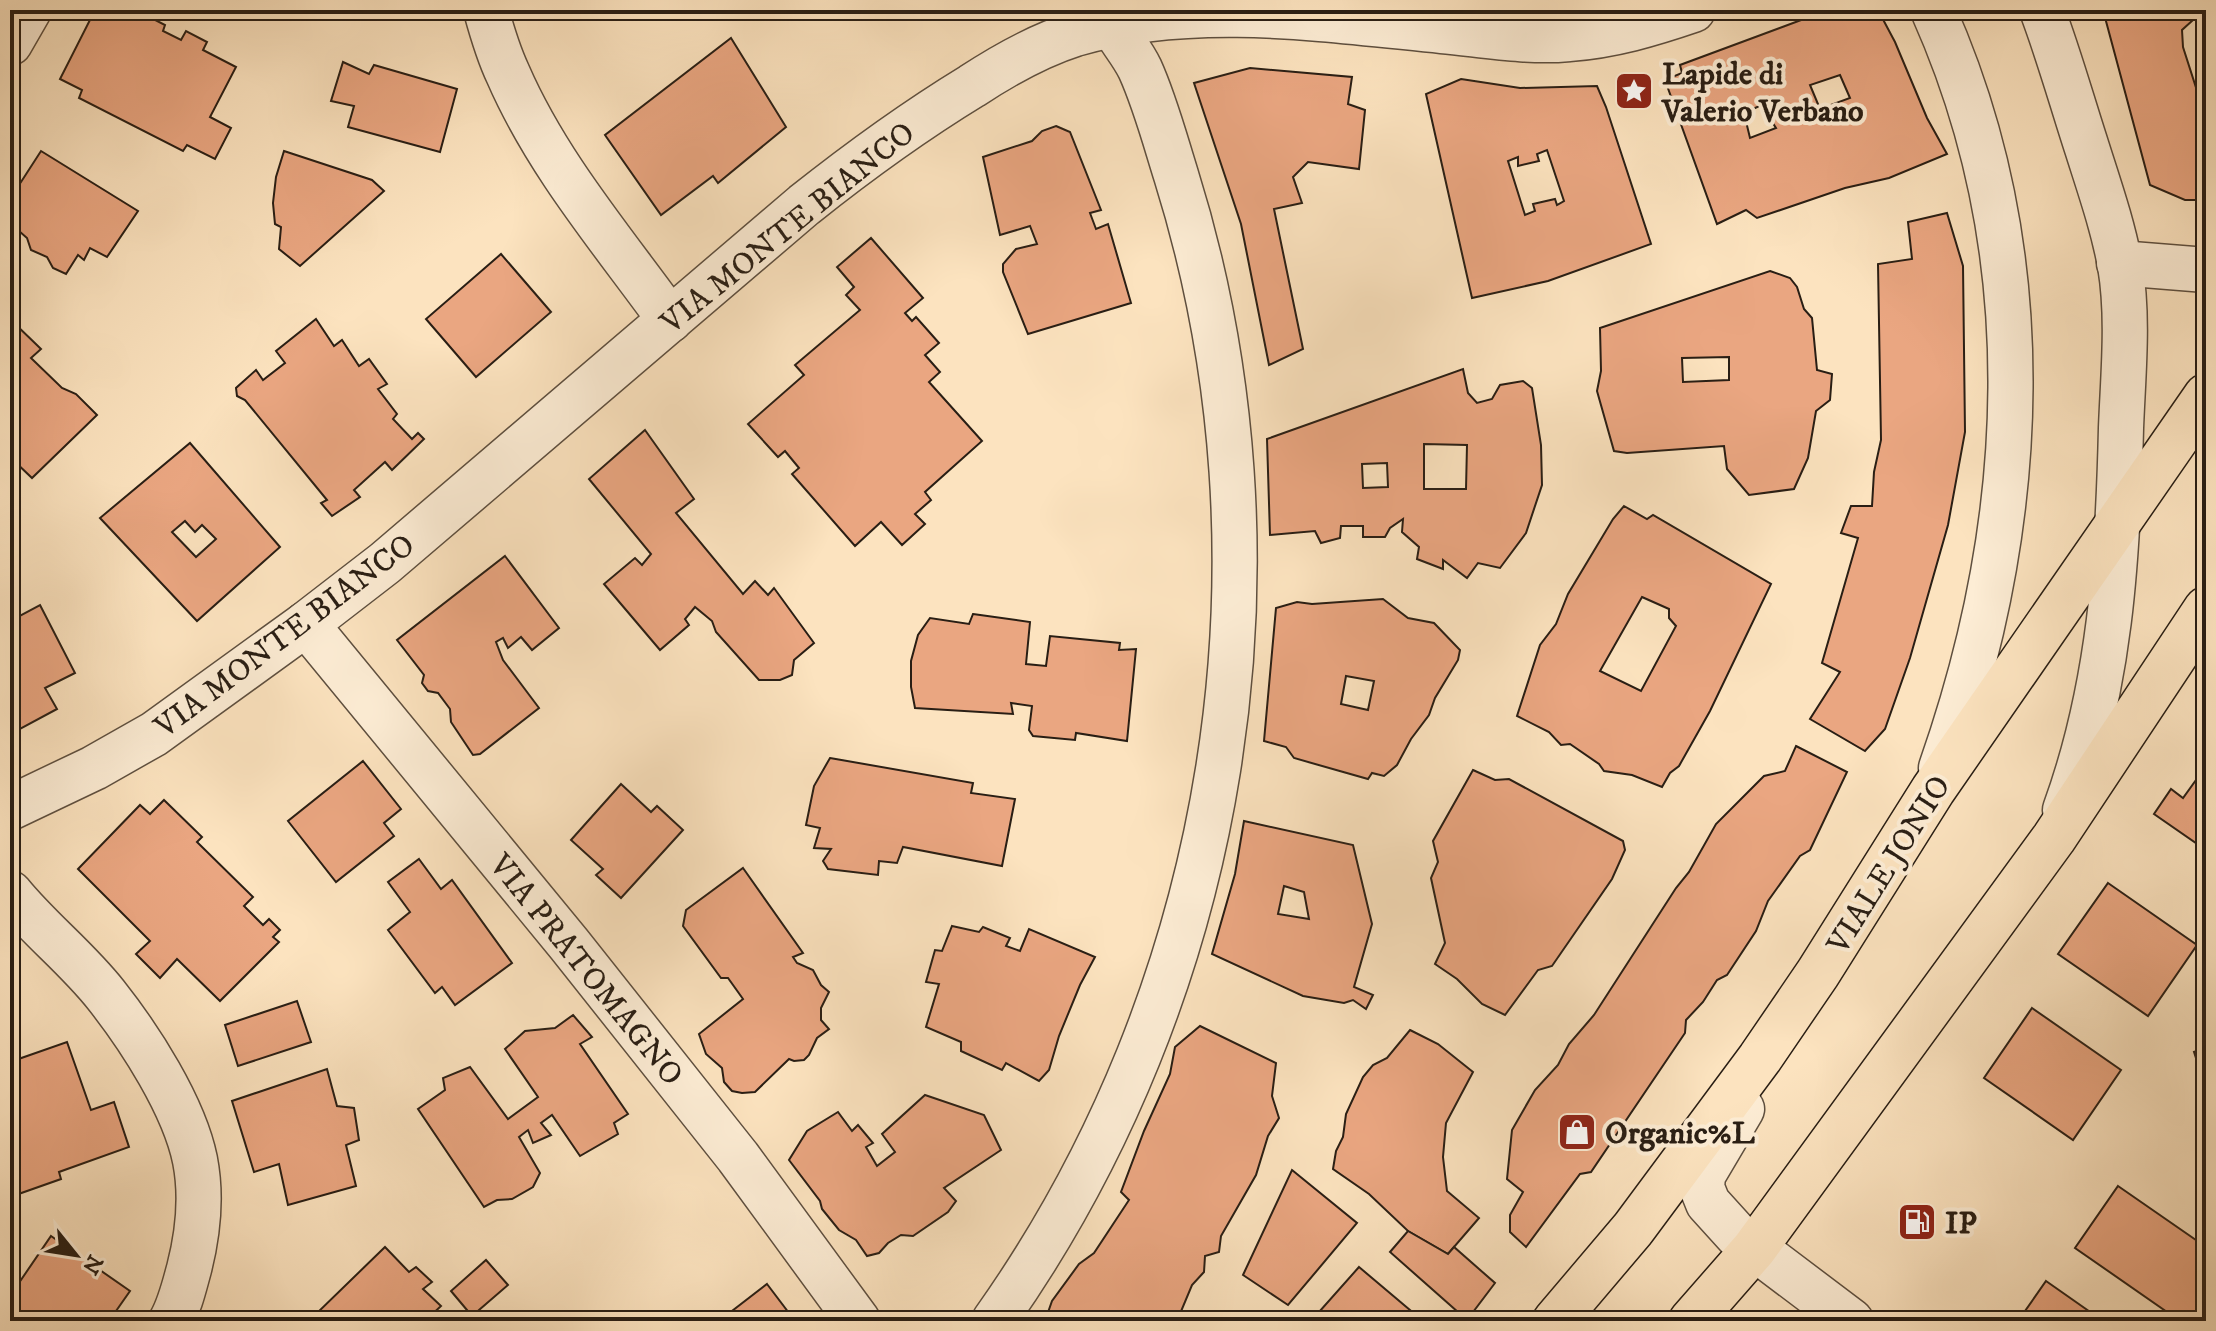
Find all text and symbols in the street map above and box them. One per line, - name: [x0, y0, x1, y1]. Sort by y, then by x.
- place label: Lapide di Valerio Verbano: [1660, 55, 1864, 132]
- place icon: Lapide di Valerio Verbano: [1613, 70, 1655, 112]
- street label: VIA MONTE BIANCO: [652, 114, 924, 344]
- street label: VIA MONTE BIANCO: [146, 526, 423, 748]
- street label: VIALE JONIO: [1818, 768, 1960, 963]
- street label: VIA PRATOMAGNO: [479, 845, 691, 1094]
- shop icon: Organic%L: [1556, 1111, 1598, 1153]
- place label: Organic%L: [1605, 1114, 1756, 1154]
- fuel station icon: IP: [1896, 1201, 1938, 1243]
- place label: IP: [1945, 1204, 1977, 1244]
- north arrow: [36, 1215, 116, 1295]
- text: N: [76, 1250, 108, 1279]

